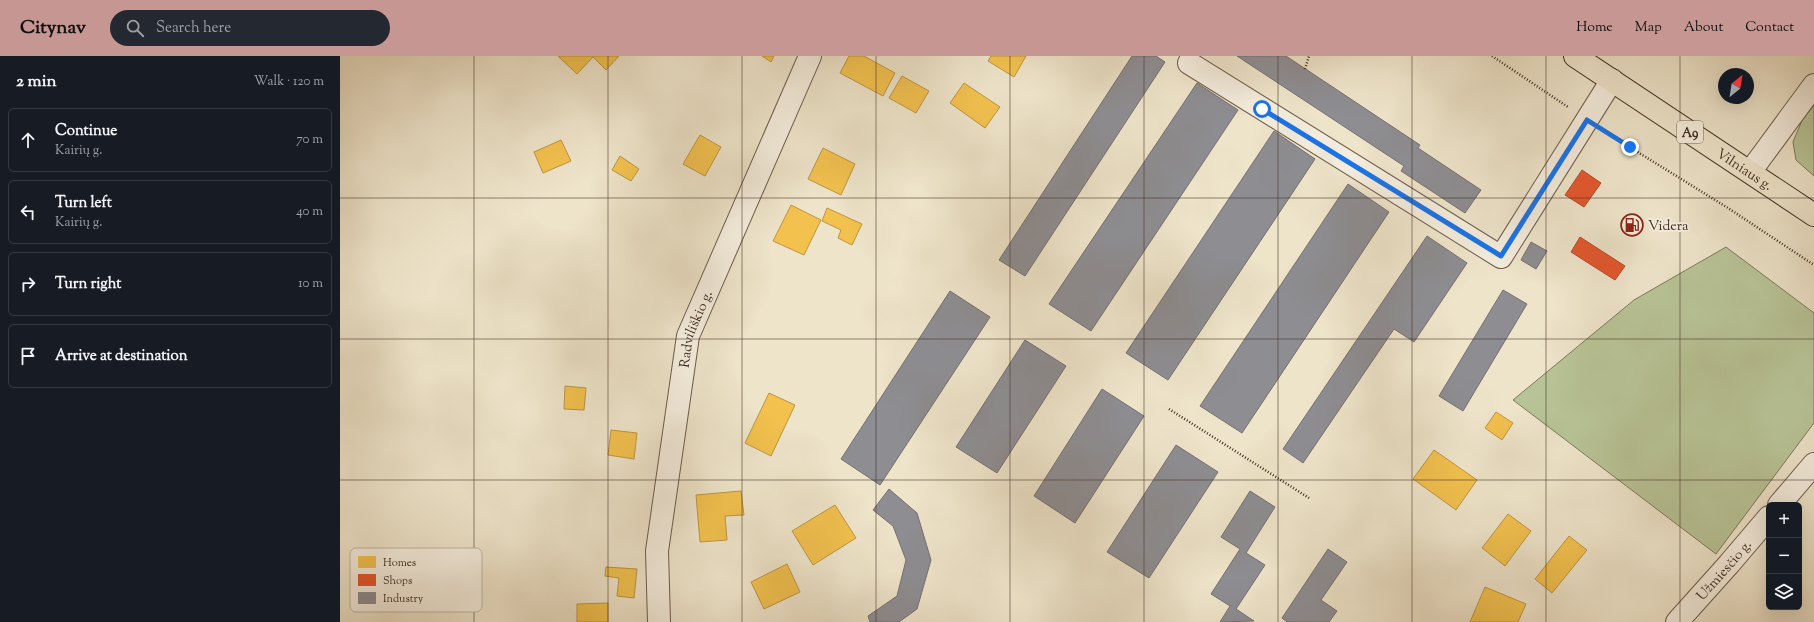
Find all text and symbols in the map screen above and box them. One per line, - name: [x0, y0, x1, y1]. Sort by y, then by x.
- search box: [110, 10, 390, 46]
- text: Citynav: [20, 15, 86, 42]
- icon: search: [124, 17, 146, 39]
- text: Search here: [156, 18, 231, 39]
- text: Home: [1576, 18, 1613, 38]
- text: Map: [1635, 18, 1662, 38]
- text: About: [1684, 18, 1723, 38]
- text: Contact: [1745, 18, 1794, 38]
- north arrow: [1718, 68, 1754, 104]
- text: 2 min: [16, 70, 57, 94]
- text: Walk · 120 m: [254, 73, 324, 91]
- route start: [1253, 100, 1271, 118]
- text: Continue: [55, 121, 117, 142]
- road number: A9: [1677, 121, 1703, 143]
- icon: ahead: [17, 129, 39, 151]
- text: 70 m: [296, 131, 323, 149]
- route end: [1621, 138, 1639, 156]
- text: Kairių g.: [55, 142, 102, 160]
- street label: Vilniaus g.: [1712, 145, 1776, 197]
- text: Turn left: [55, 193, 112, 214]
- icon: left: [17, 201, 39, 223]
- text: 40 m: [296, 203, 323, 221]
- fuel station icon: Videra: [1619, 212, 1645, 238]
- text: Kairių g.: [55, 214, 102, 232]
- place label: Videra: [1648, 217, 1689, 237]
- icon: right: [17, 273, 39, 295]
- text: Turn right: [55, 274, 121, 295]
- text: 10 m: [298, 275, 323, 293]
- street label: Radviliškio g.: [676, 287, 719, 369]
- icon: arrive: [17, 345, 39, 367]
- text: Arrive at destination: [55, 346, 188, 367]
- map controls: [1766, 502, 1802, 610]
- button: +: [1766, 502, 1802, 538]
- street label: Užmiesčio g.: [1693, 536, 1757, 606]
- button: −: [1766, 538, 1802, 574]
- legend: [350, 548, 482, 612]
- text: Homes: [383, 555, 416, 571]
- text: Shops: [383, 573, 412, 589]
- button: layers: [1766, 574, 1802, 610]
- text: Industry: [383, 591, 424, 607]

